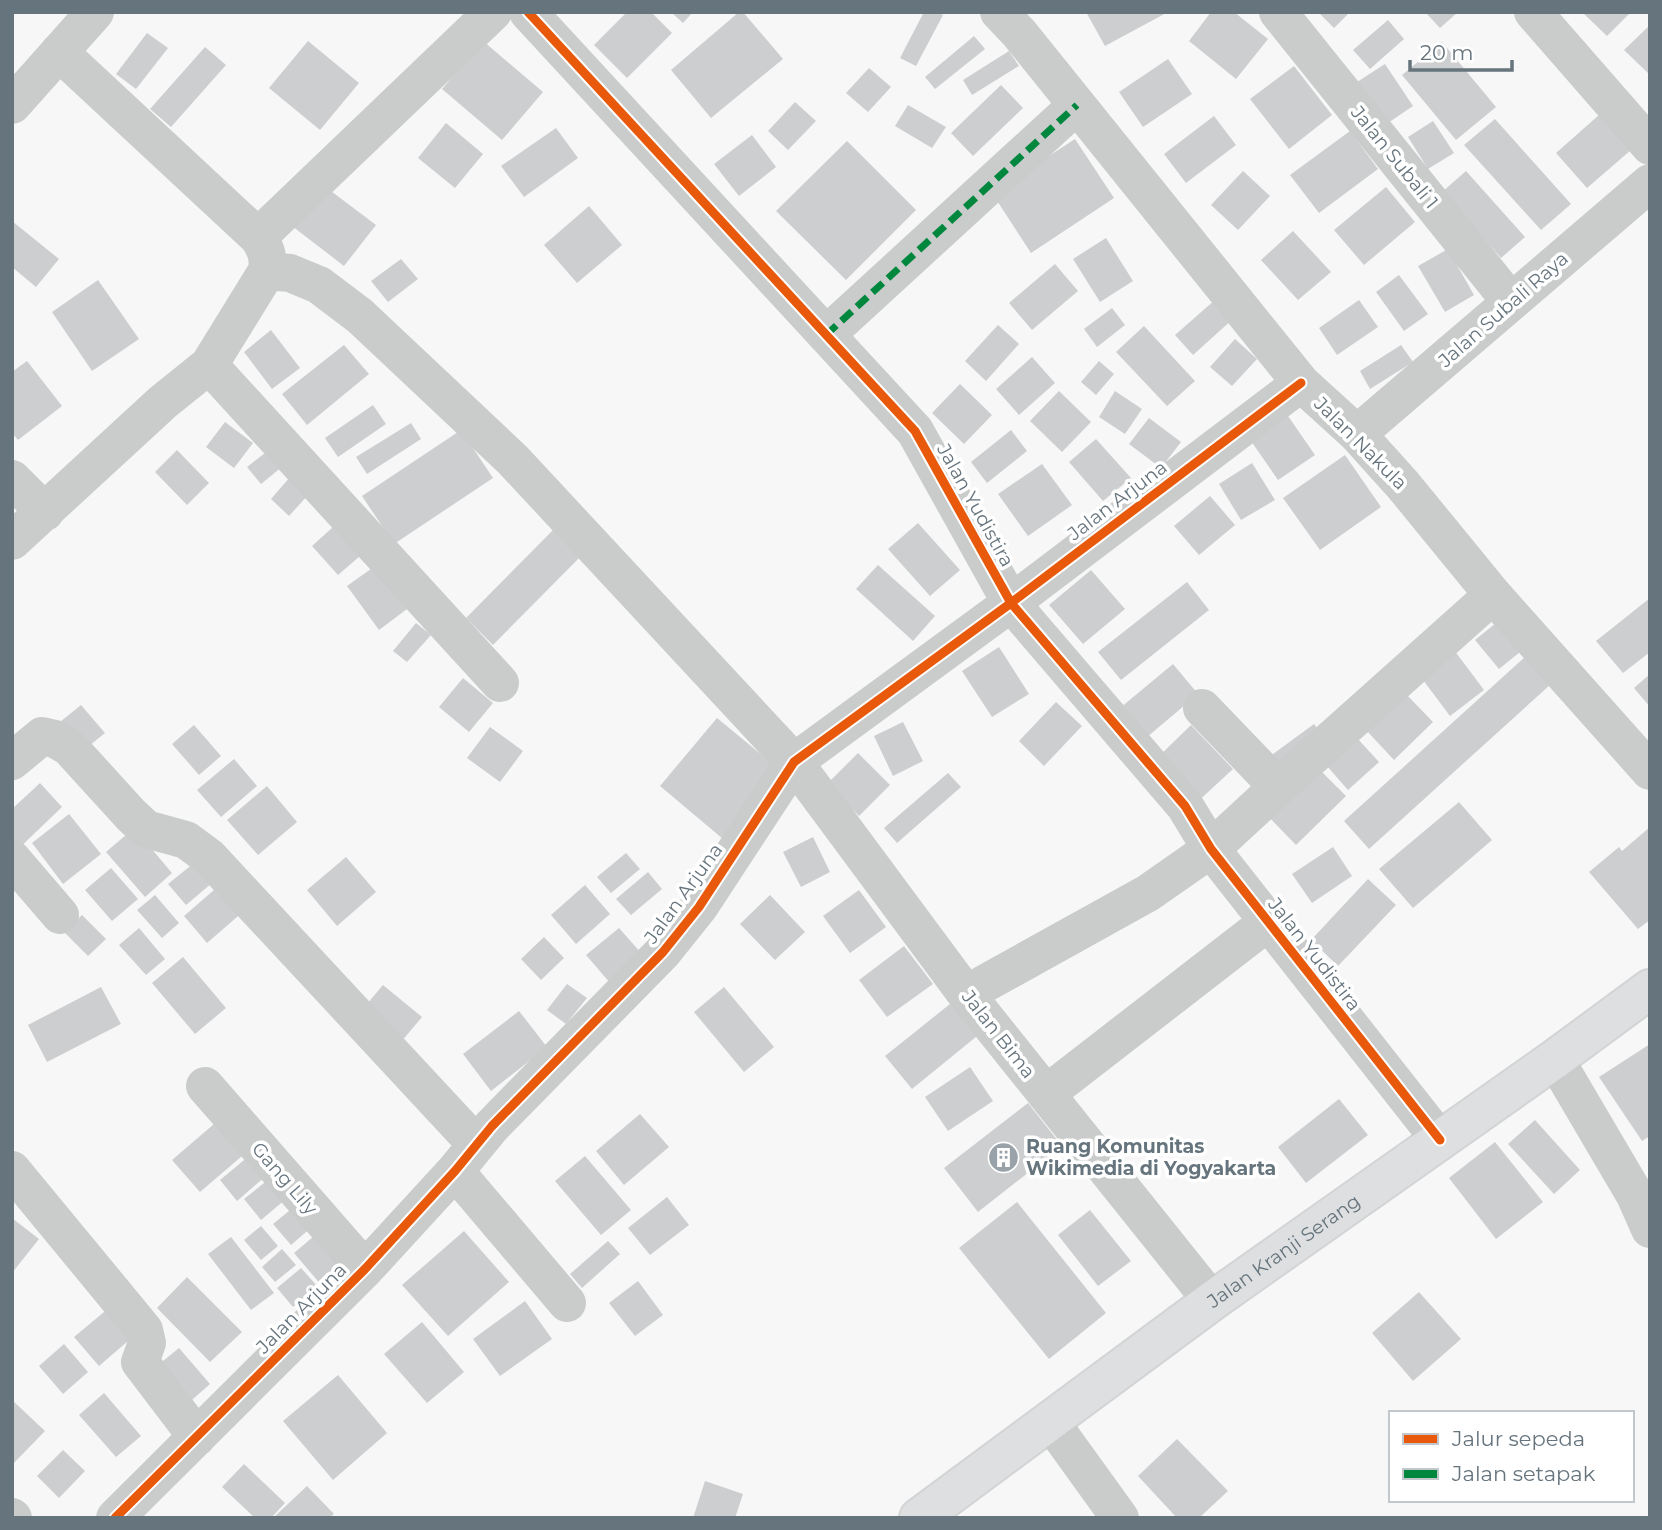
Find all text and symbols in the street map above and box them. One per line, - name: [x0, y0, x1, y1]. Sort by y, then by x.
- scale bar: [1410, 28, 1512, 72]
- text: 20 m: [1420, 40, 1474, 65]
- street label: Jalan Subali 1: [1346, 101, 1443, 213]
- street label: Jalan Subali Raya: [1433, 247, 1573, 373]
- street label: Jalan Nakula: [1309, 391, 1412, 495]
- street label: Jalan Yudistira: [932, 439, 1019, 571]
- street label: Jalan Arjuna: [1062, 456, 1171, 546]
- street label: Jalan Arjuna: [639, 839, 727, 949]
- street label: Jalan Yudistira: [1263, 892, 1366, 1015]
- street label: Jalan Bima: [956, 985, 1040, 1083]
- place label: Ruang Komunitas Wikimedia di Yogyakarta: [1026, 1135, 1276, 1180]
- street label: Gang Lily: [247, 1137, 323, 1220]
- building icon: Ruang Komunitas Wikimedia di Yogyakarta: [986, 1140, 1020, 1174]
- street label: Jalan Kranji Serang: [1202, 1189, 1365, 1313]
- street label: Jalan Arjuna: [251, 1258, 351, 1359]
- legend: [1389, 1411, 1634, 1502]
- text: Jalur sepeda: [1451, 1426, 1585, 1451]
- text: Jalan setapak: [1451, 1461, 1596, 1486]

